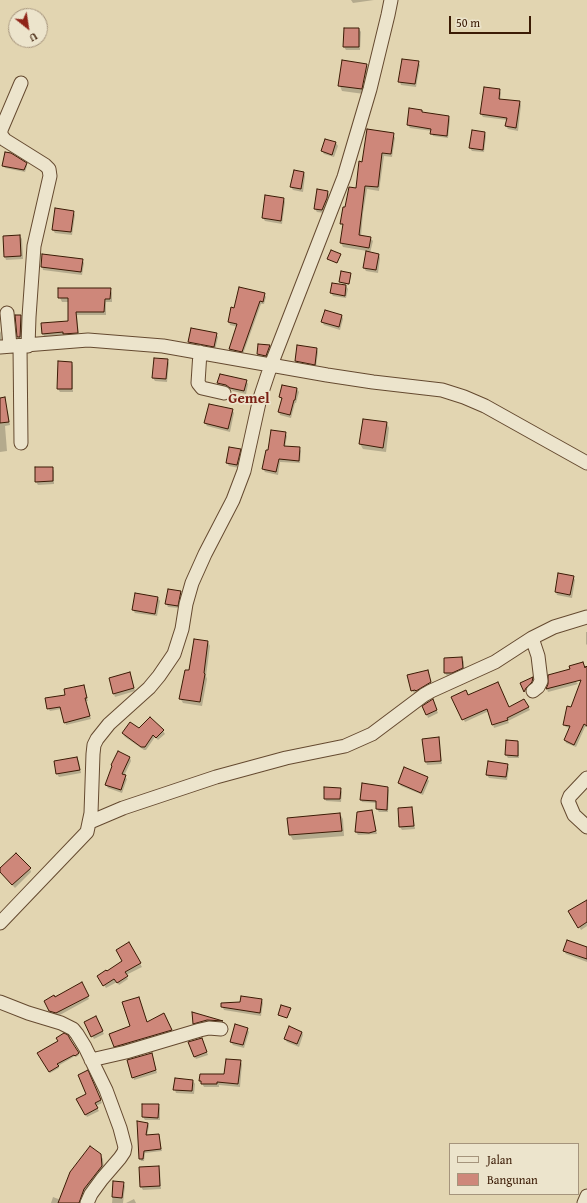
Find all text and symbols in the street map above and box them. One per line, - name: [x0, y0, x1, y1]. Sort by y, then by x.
- north arrow: [8, 8, 48, 48]
- scale bar: [451, 8, 533, 34]
- text: 50 m: [456, 14, 480, 31]
- text: U: [26, 29, 41, 46]
- district label: Gemel: [228, 390, 270, 408]
- legend: [449, 1143, 579, 1195]
- text: Jalan: [487, 1151, 512, 1168]
- text: Bangunan: [487, 1171, 538, 1188]

